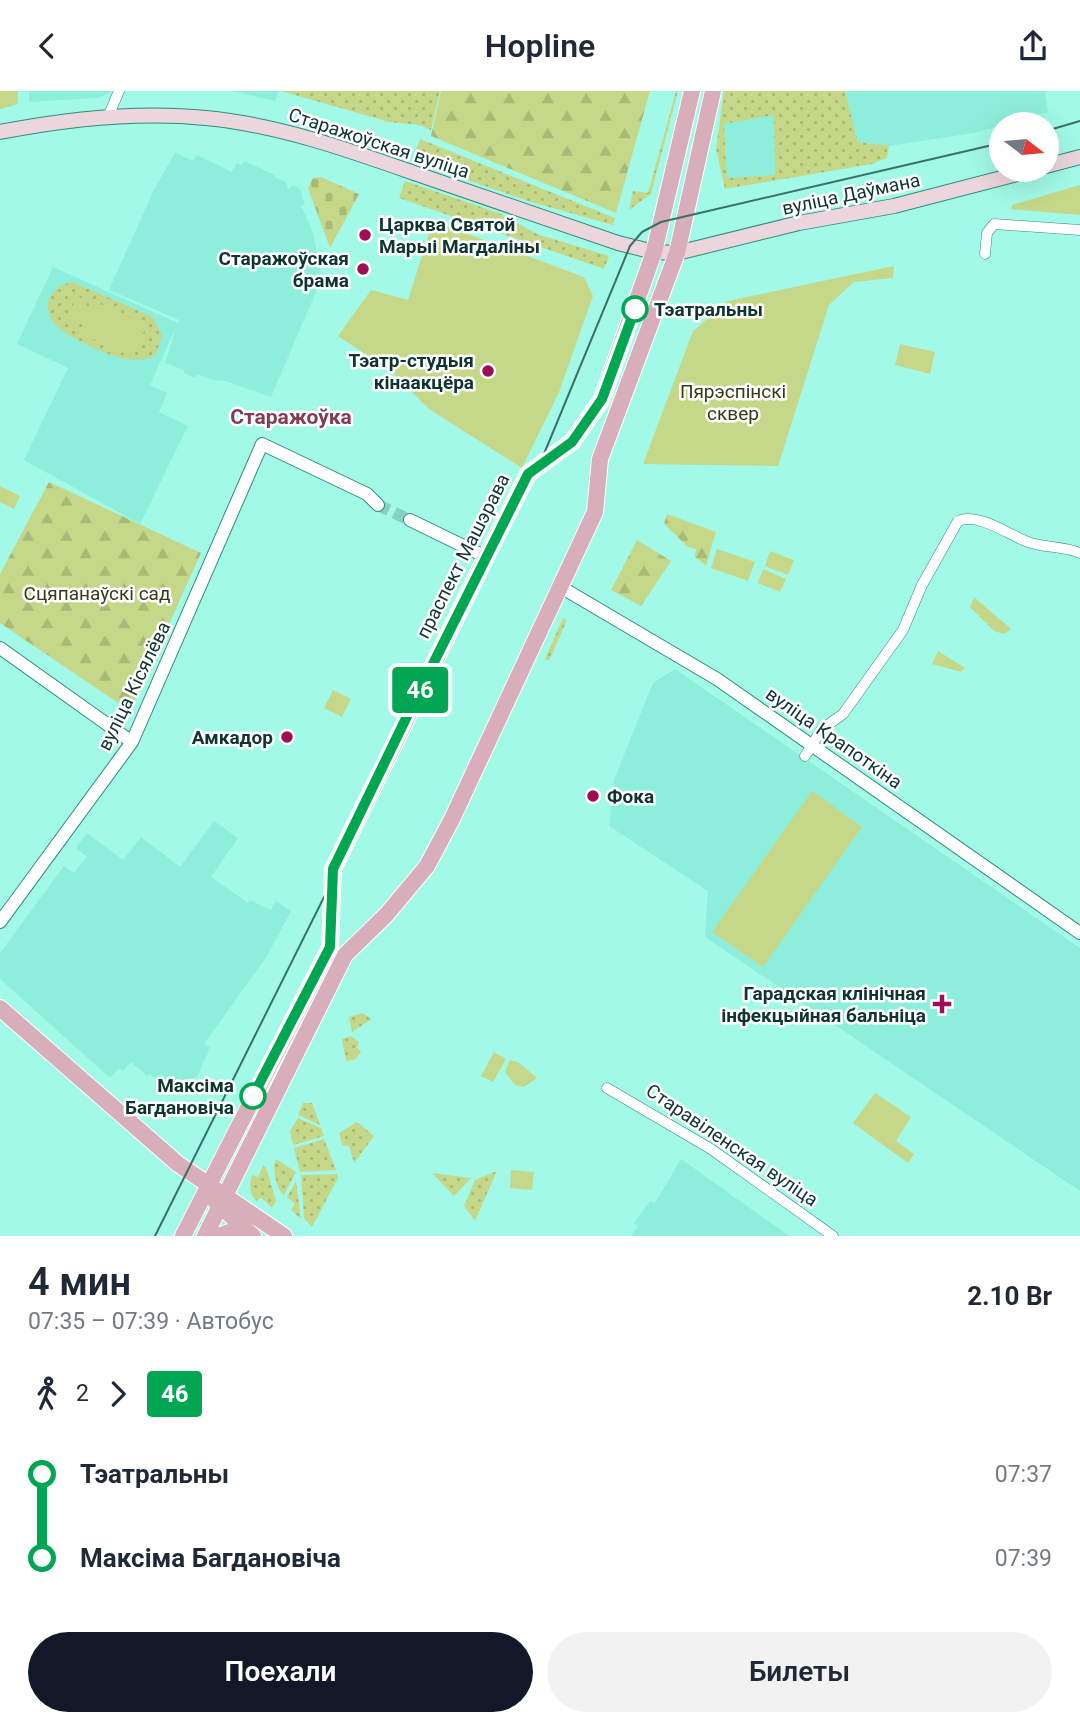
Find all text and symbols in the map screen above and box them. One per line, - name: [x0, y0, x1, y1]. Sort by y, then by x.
- icon: back: [28, 27, 66, 65]
- text: Hopline: [485, 27, 595, 65]
- icon: share: [1014, 27, 1052, 65]
- street label: Старажоўская вуліца: [286, 103, 472, 183]
- north arrow: [989, 112, 1059, 182]
- map controls: [989, 112, 1059, 182]
- street label: вуліца Даўмана: [780, 168, 922, 220]
- place label: Царква Святой Марыі Магдаліны: [379, 213, 540, 258]
- marker: Царква Святой Марыі Магдаліны: [357, 227, 373, 243]
- place label: Старажоўская брама: [219, 247, 349, 292]
- marker: Старажоўская брама: [355, 261, 371, 277]
- marker: Тэатральны: [622, 296, 648, 322]
- place label: Тэатральны: [654, 298, 763, 321]
- place label: Тэатр-студыя кінаакцёра: [349, 349, 474, 394]
- marker: Тэатр-студыя кінаакцёра: [480, 363, 496, 379]
- park label: Пярэспінскі сквер: [680, 380, 786, 425]
- district label: Старажоўка: [230, 405, 352, 429]
- street label: праспект Машэрава: [411, 470, 515, 642]
- park label: Сцяпанаўскі сад: [24, 582, 170, 605]
- street label: вуліца Кісялёва: [93, 618, 175, 754]
- line badge: 46: [388, 667, 452, 713]
- text: 46: [406, 676, 434, 704]
- street label: вуліца Крапоткіна: [761, 682, 907, 794]
- place label: Амкадор: [192, 726, 273, 749]
- marker: Амкадор: [279, 729, 295, 745]
- place label: Фока: [607, 785, 654, 808]
- marker: Фока: [585, 788, 601, 804]
- place label: Гарадская клінічная інфекцыйная бальніца: [721, 982, 926, 1027]
- marker: Гарадская клінічная інфекцыйная бальніца: [932, 994, 952, 1014]
- place label: Максіма Багдановіча: [125, 1074, 234, 1119]
- street label: Старавіленская вуліца: [642, 1079, 822, 1211]
- marker: Максіма Багдановіча: [240, 1083, 266, 1109]
- text: 4 мин: [28, 1260, 131, 1304]
- text: 2.10 Br: [967, 1281, 1052, 1311]
- text: 07:35 – 07:39 · Автобус: [28, 1308, 274, 1335]
- icon: walk: [28, 1375, 66, 1413]
- icon: forward: [99, 1375, 137, 1413]
- text: 2: [76, 1380, 89, 1407]
- text: 46: [161, 1380, 188, 1408]
- text: Тэатральны: [80, 1459, 229, 1489]
- text: 07:37: [995, 1461, 1052, 1488]
- text: Максіма Багдановіча: [80, 1543, 341, 1573]
- text: 07:39: [995, 1545, 1052, 1572]
- button: Поехали: [28, 1632, 533, 1712]
- button: Билеты: [547, 1632, 1052, 1712]

